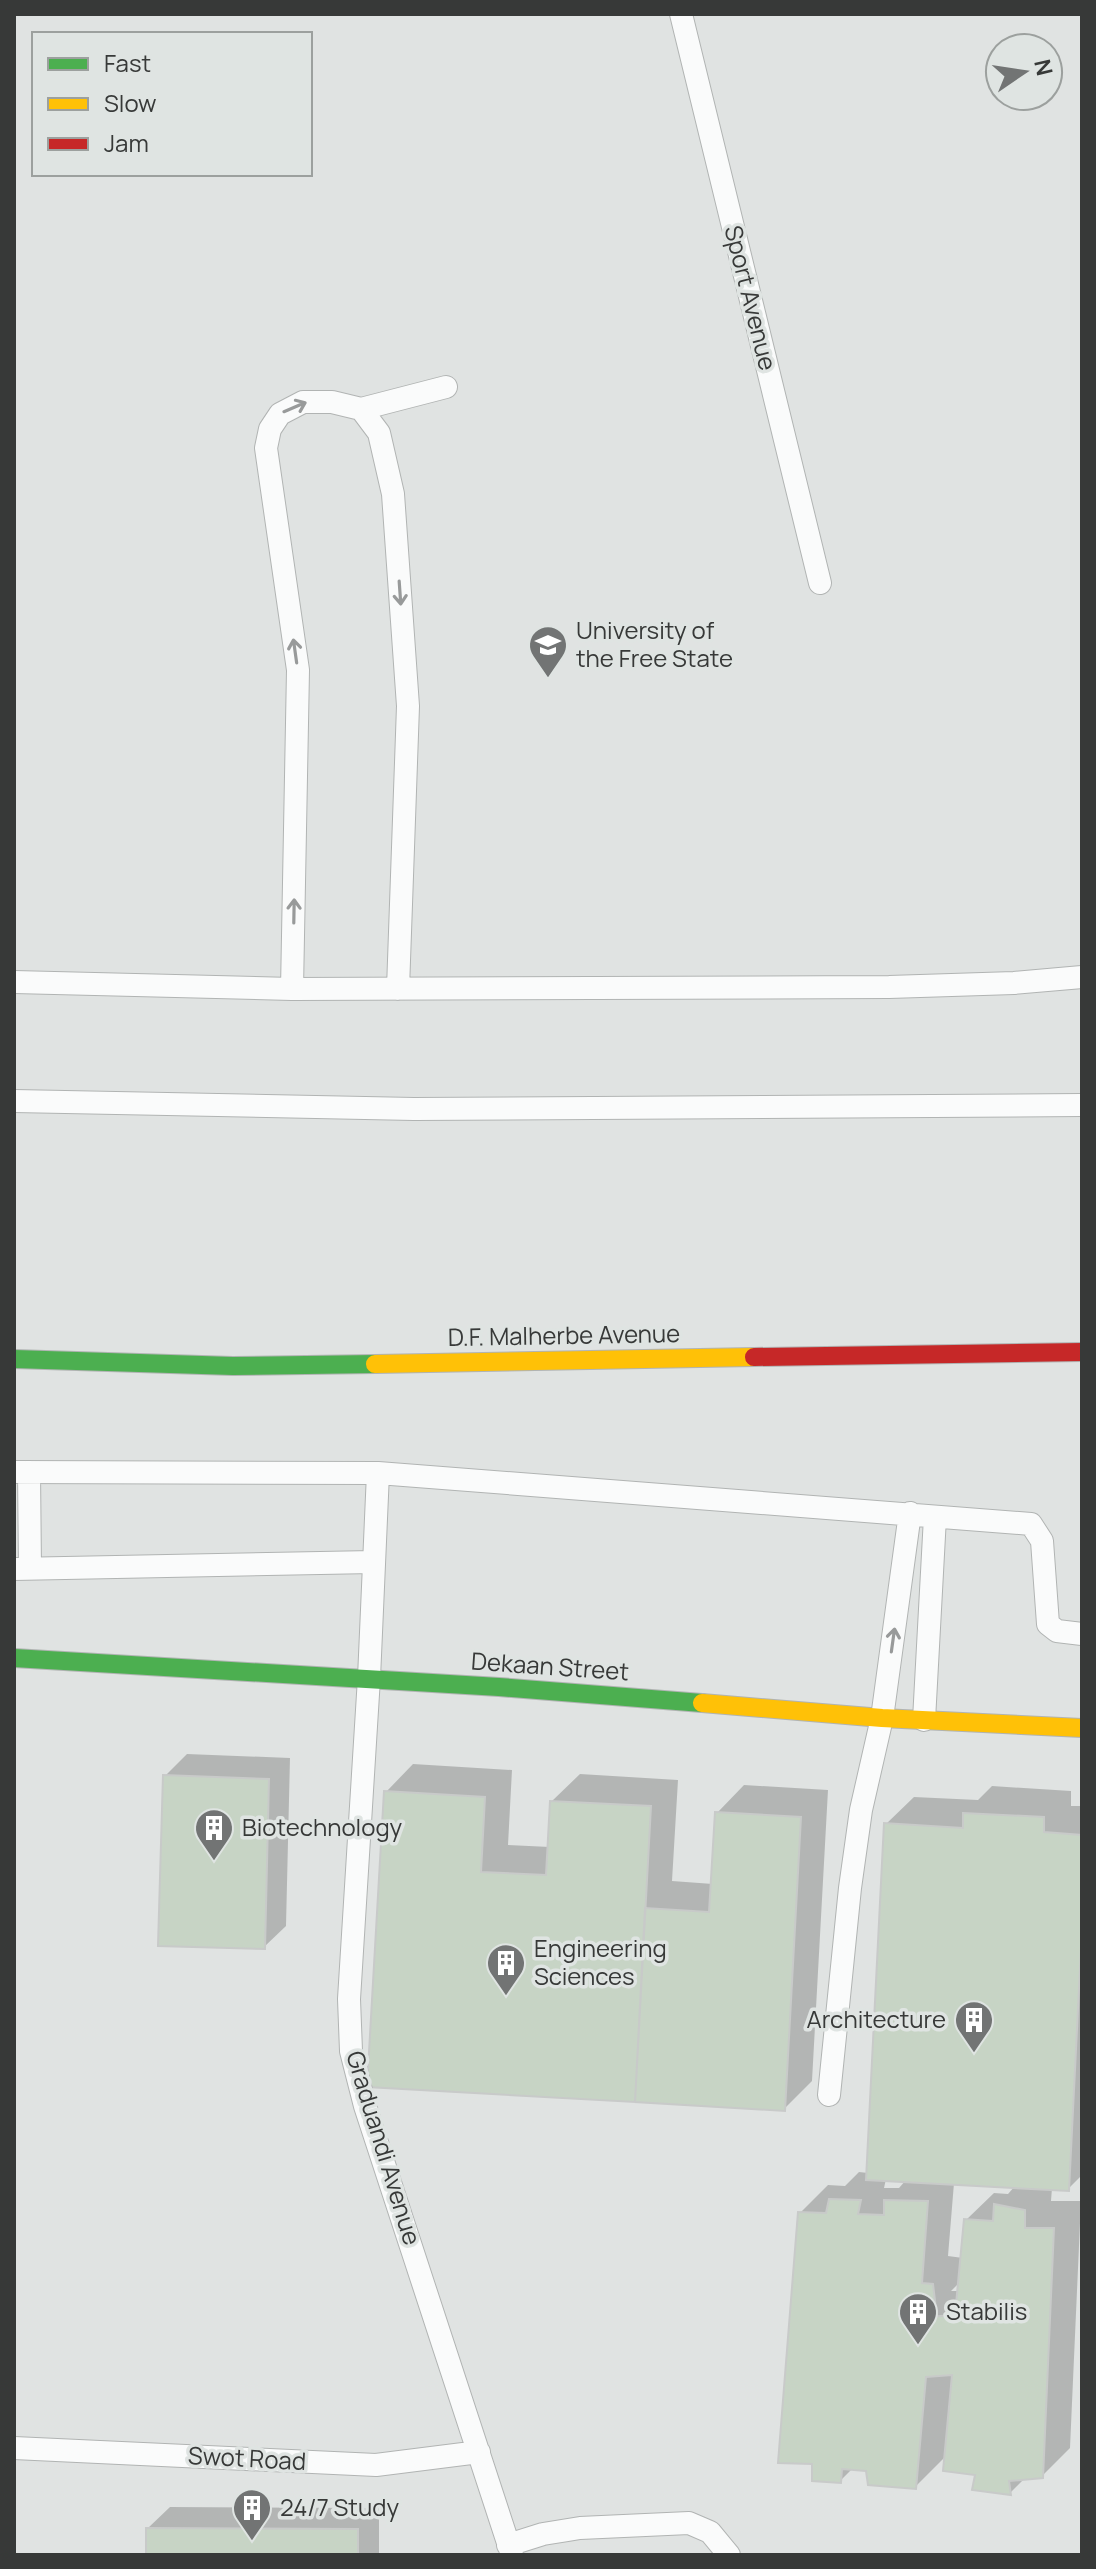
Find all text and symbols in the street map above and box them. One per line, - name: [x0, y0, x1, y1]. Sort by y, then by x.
- legend: [32, 32, 312, 176]
- north arrow: [984, 32, 1064, 112]
- text: Fast: [104, 46, 151, 79]
- text: N: [1027, 56, 1060, 79]
- text: Slow: [104, 86, 157, 119]
- text: Jam: [104, 126, 149, 159]
- street label: Sport Avenue: [717, 222, 785, 374]
- one-way arrow: [283, 399, 307, 413]
- one-way arrow: [393, 579, 408, 606]
- place label: University of the Free State: [576, 613, 733, 674]
- school or university icon: University of the Free State: [527, 624, 569, 679]
- one-way arrow: [287, 639, 302, 665]
- one-way arrow: [286, 898, 301, 925]
- street label: D.F. Malherbe Avenue: [447, 1316, 680, 1353]
- one-way arrow: [886, 1628, 901, 1653]
- street label: Dekaan Street: [470, 1644, 630, 1687]
- building icon: Biotechnology: [193, 1807, 235, 1862]
- place label: Biotechnology: [242, 1810, 403, 1843]
- place label: Engineering Sciences: [534, 1931, 667, 1992]
- building icon: Engineering Sciences: [485, 1942, 527, 1997]
- building icon: Architecture: [953, 1999, 995, 2054]
- place label: Architecture: [806, 2002, 946, 2035]
- street label: Graduandi Avenue: [339, 2047, 430, 2249]
- building icon: Stabilis: [897, 2291, 939, 2346]
- place label: Stabilis: [946, 2294, 1027, 2327]
- street label: Swot Road: [187, 2438, 307, 2477]
- building icon: 24/7 Study: [231, 2487, 273, 2542]
- place label: 24/7 Study: [280, 2490, 399, 2523]

